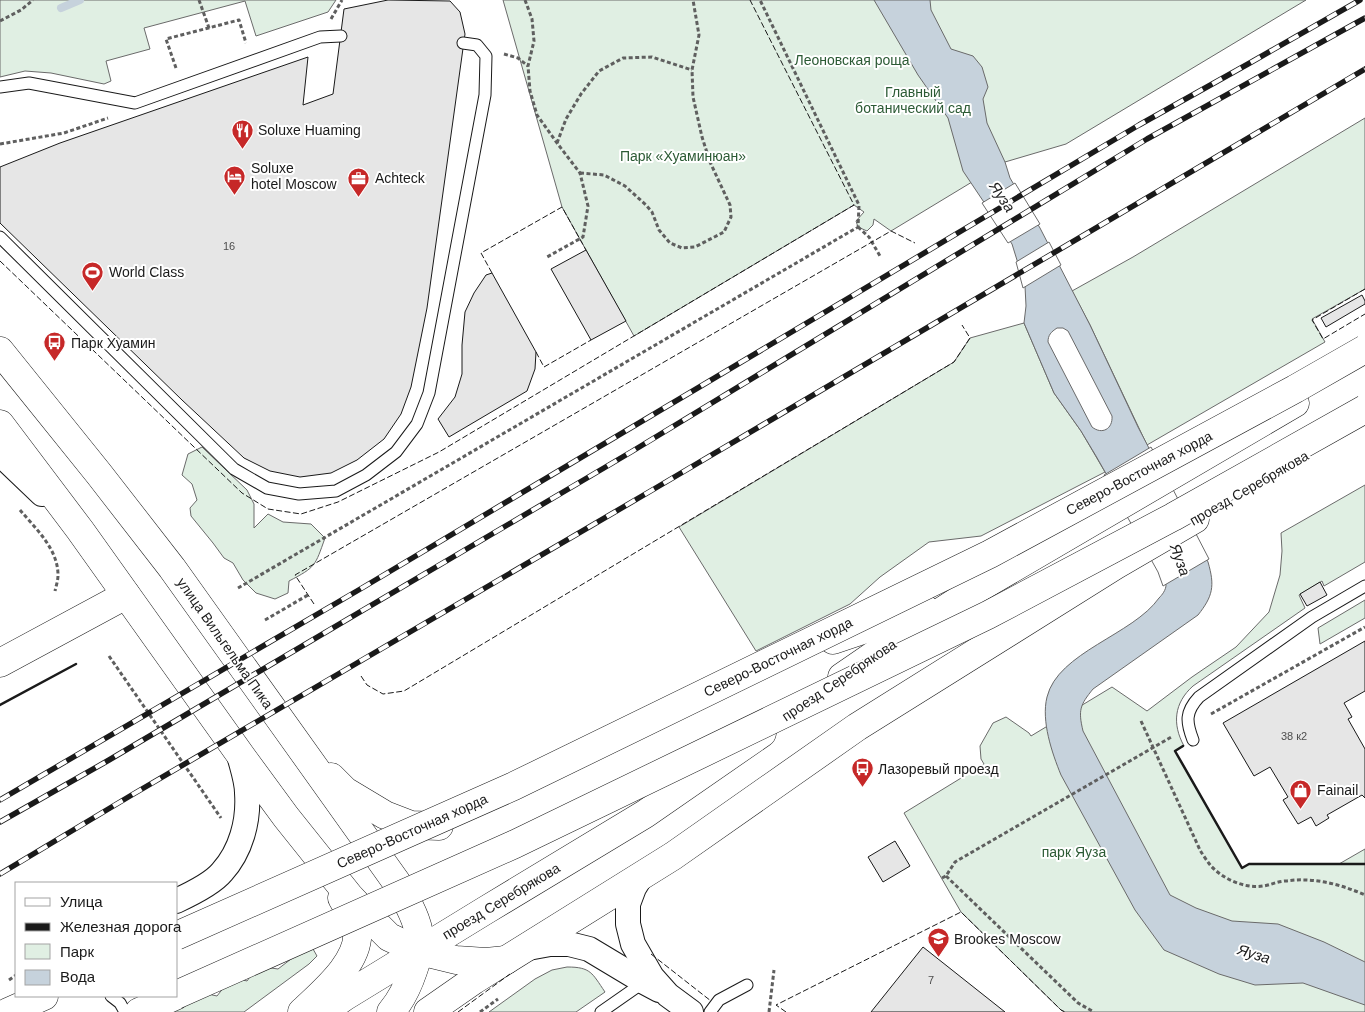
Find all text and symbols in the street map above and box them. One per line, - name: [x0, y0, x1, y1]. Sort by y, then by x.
- park label: Леоновская роща: [794, 52, 910, 68]
- park label: Главный ботанический сад: [855, 84, 971, 116]
- restaurant icon: Soluxe Huaming: [230, 118, 254, 149]
- place label: Soluxe Huaming: [258, 122, 361, 138]
- park label: Парк «Хуаминюан»: [620, 148, 746, 164]
- place label: Soluxe hotel Moscow: [251, 160, 337, 192]
- hotel icon: Soluxe hotel Moscow: [223, 164, 247, 195]
- office icon: Achteck: [347, 166, 371, 197]
- place label: Achteck: [375, 170, 426, 186]
- water label: Яуза: [986, 178, 1019, 215]
- house number: 16: [223, 240, 235, 252]
- sports icon: World Class: [81, 260, 105, 291]
- place label: World Class: [109, 264, 184, 280]
- bus stop icon: Парк Хуамин: [43, 331, 67, 362]
- place label: Парк Хуамин: [71, 335, 156, 351]
- street label: Северо-Восточная хорда: [1063, 427, 1215, 518]
- street label: проезд Серебрякова: [1187, 447, 1311, 529]
- water label: Яуза: [1167, 541, 1194, 578]
- street label: улица Вильгельма Пика: [174, 575, 276, 712]
- street label: Северо-Восточная хорда: [701, 614, 855, 700]
- street label: проезд Серебрякова: [779, 636, 899, 724]
- house number: 38 к2: [1281, 730, 1307, 742]
- bus stop icon: Лазоревый проезд: [850, 757, 874, 788]
- place label: Лазоревый проезд: [878, 761, 999, 777]
- shop icon: Fainail: [1289, 778, 1313, 809]
- place label: Fainail: [1317, 782, 1358, 798]
- street label: Северо-Восточная хорда: [334, 790, 490, 872]
- park label: парк Яуза: [1042, 844, 1106, 860]
- street label: проезд Серебрякова: [439, 859, 563, 942]
- legend: [15, 882, 178, 997]
- text: Улица: [60, 893, 103, 910]
- text: Железная дорога: [60, 918, 182, 935]
- school or university icon: Brookes Moscow: [926, 927, 950, 958]
- place label: Brookes Moscow: [954, 931, 1061, 947]
- water label: Яуза: [1235, 940, 1272, 966]
- text: Парк: [60, 943, 94, 960]
- text: Вода: [60, 968, 96, 985]
- house number: 7: [928, 974, 934, 986]

